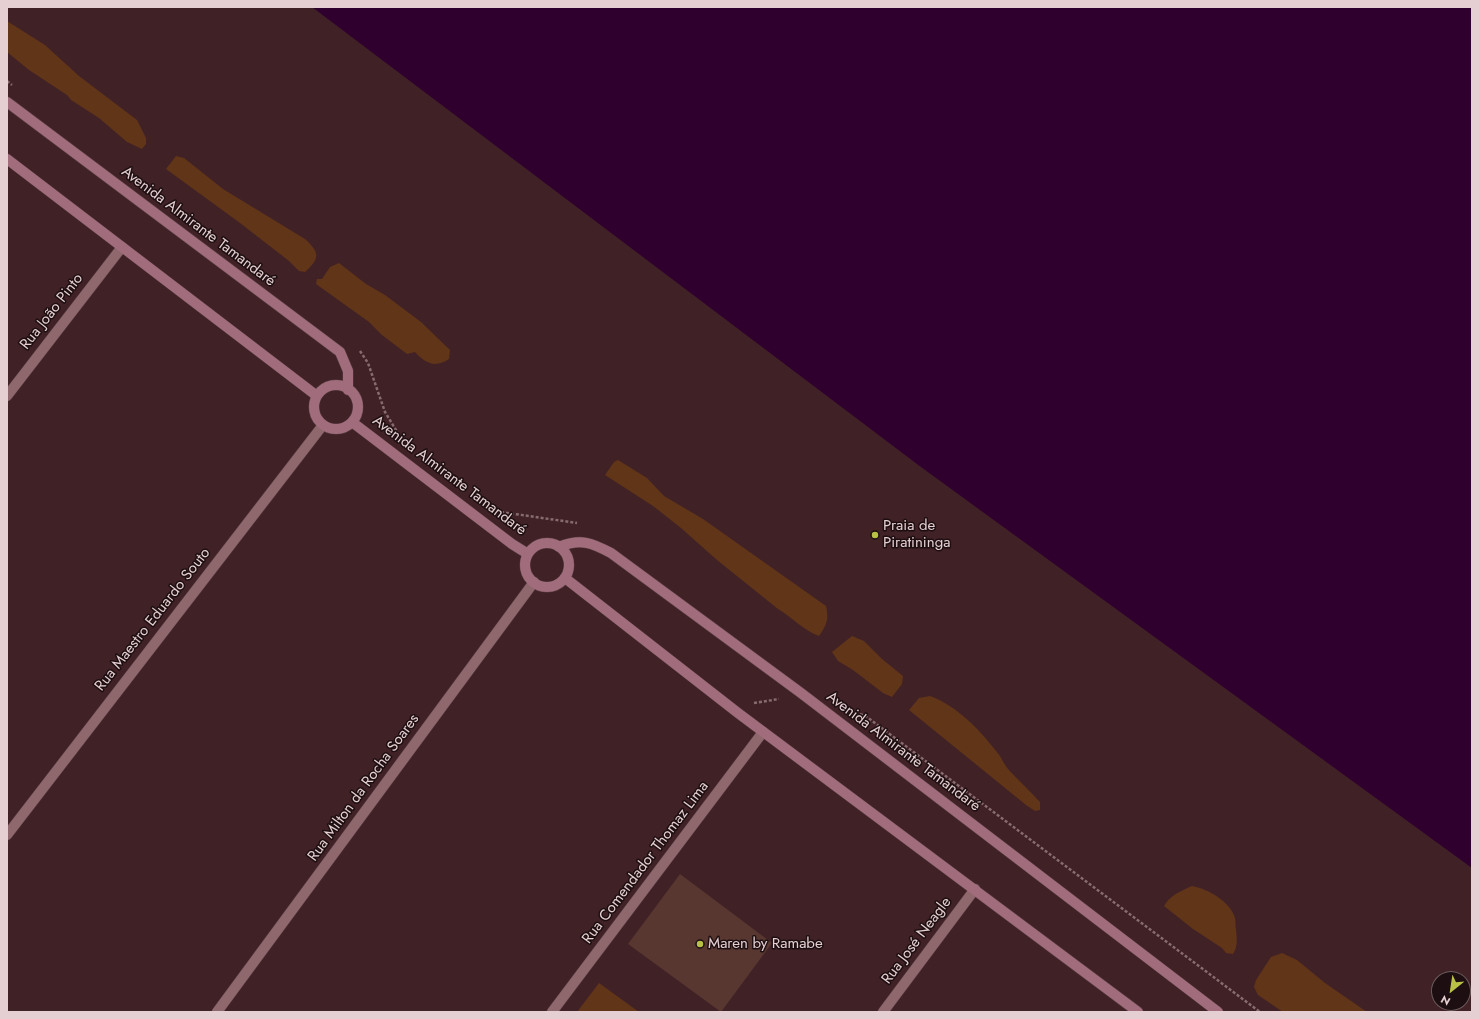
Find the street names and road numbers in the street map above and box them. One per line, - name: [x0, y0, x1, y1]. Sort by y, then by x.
- street label: Avenida Almirante Tamandaré: [117, 163, 279, 291]
- street label: Rua João Pinto: [17, 270, 87, 354]
- street label: Avenida Almirante Tamandaré: [368, 412, 530, 540]
- street label: Rua Maestro Eduardo Souto: [92, 545, 214, 695]
- street label: Avenida Almirante Tamandaré: [822, 688, 984, 816]
- street label: Rua Milton da Rocha Soares: [305, 711, 423, 865]
- street label: Rua Comendador Thomaz Lima: [579, 778, 713, 948]
- street label: Rua José Neagle: [878, 894, 956, 988]

